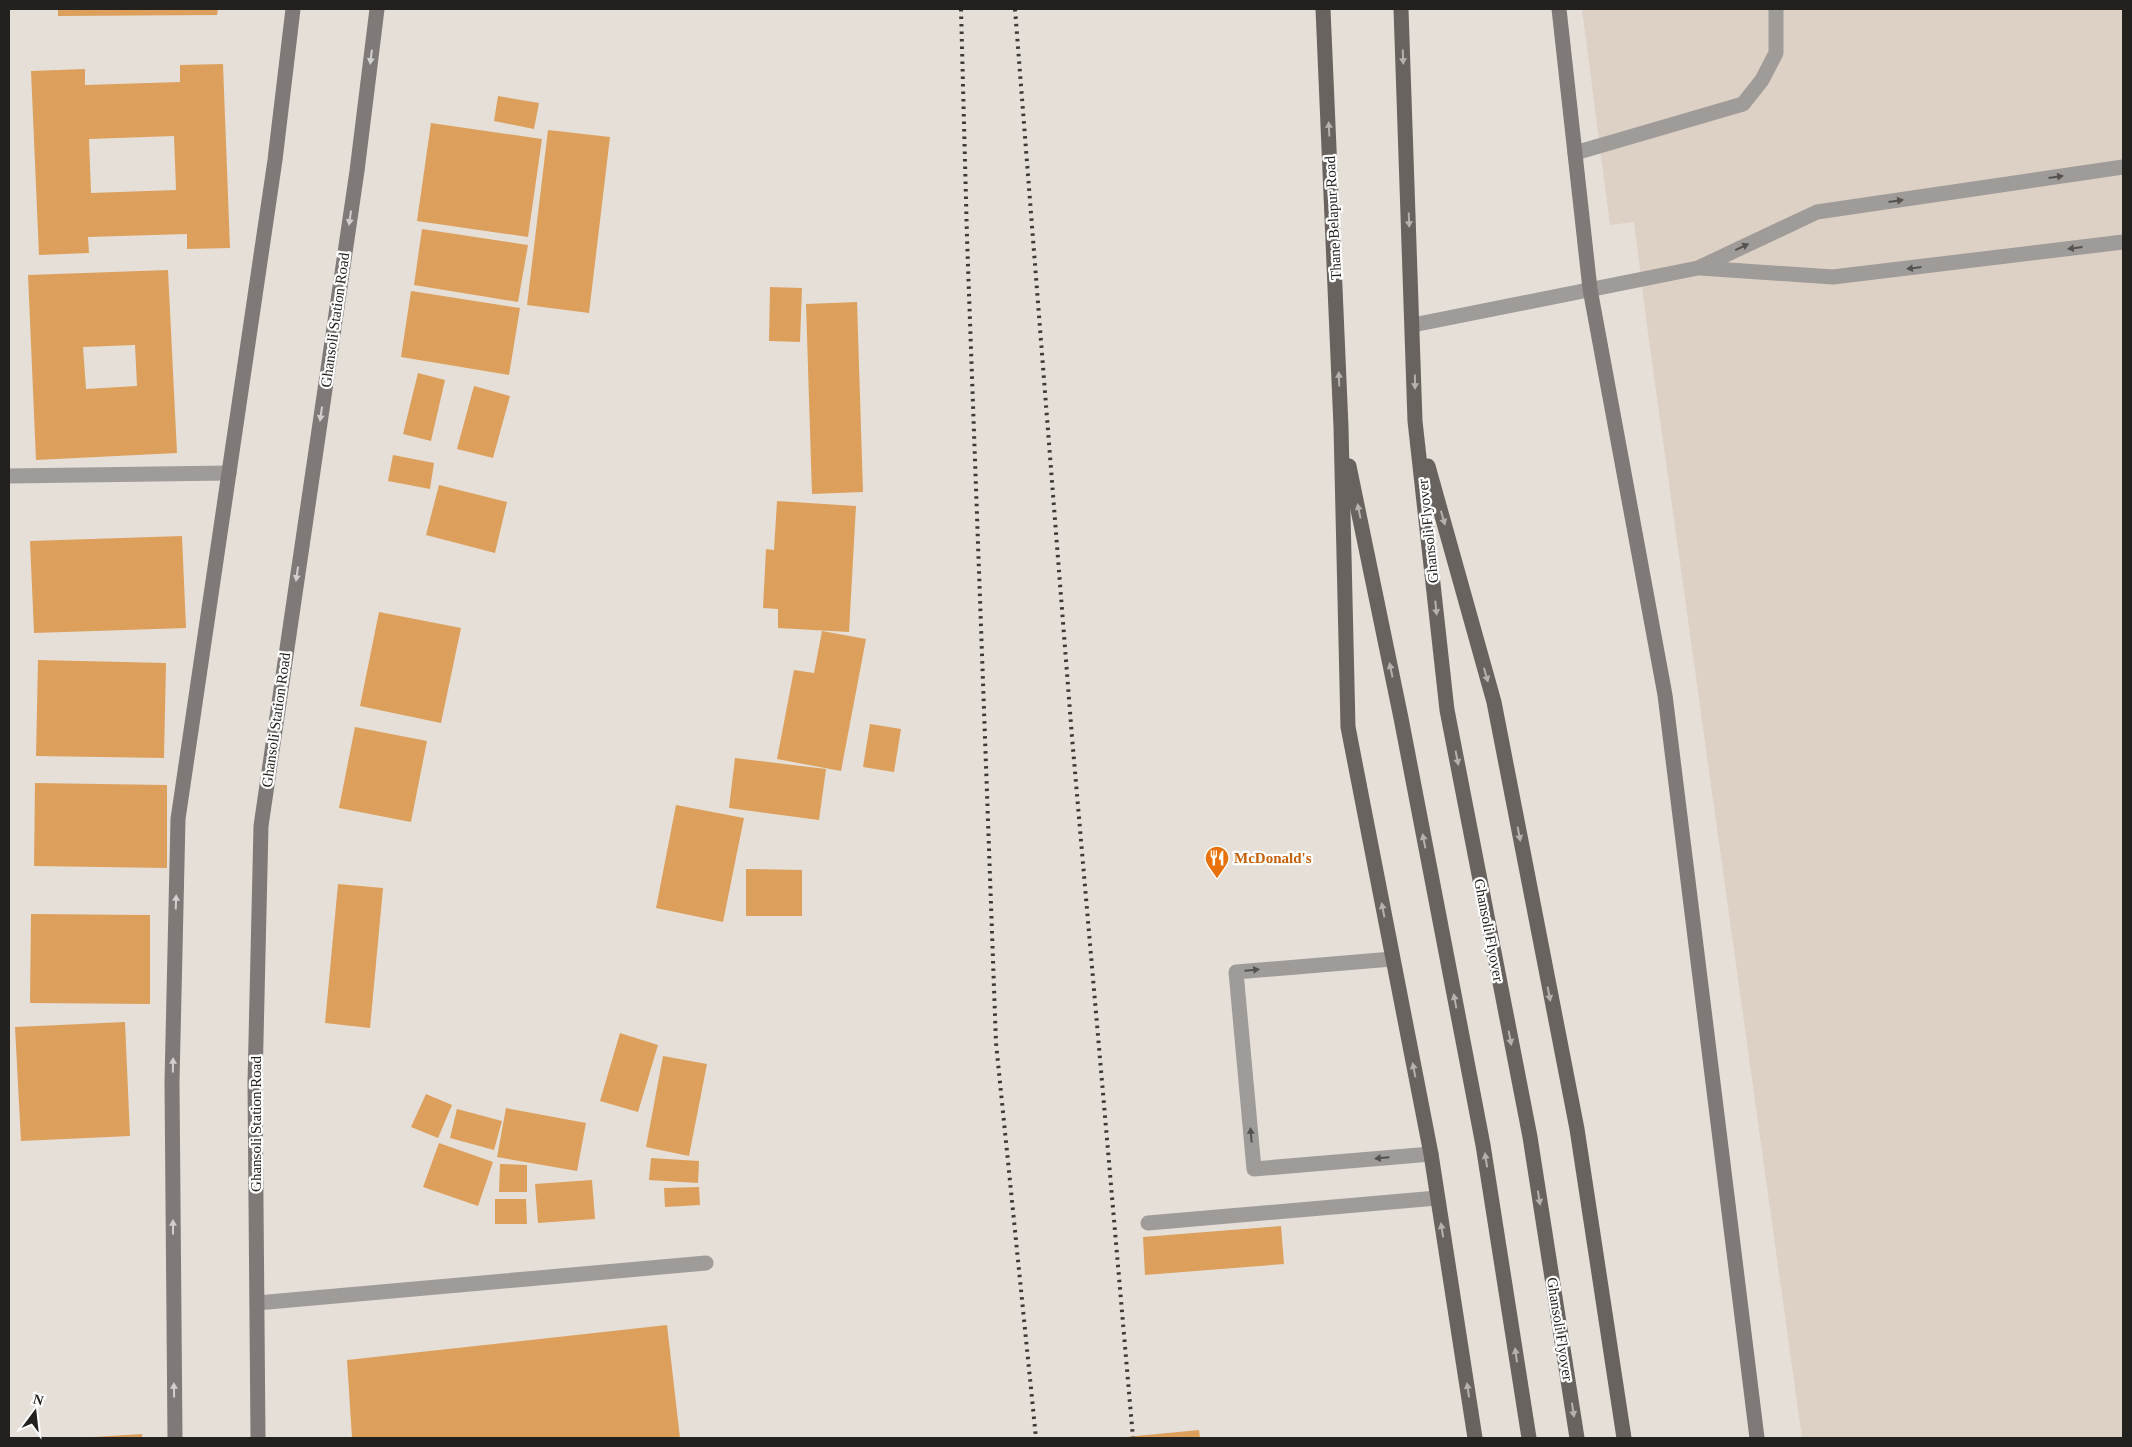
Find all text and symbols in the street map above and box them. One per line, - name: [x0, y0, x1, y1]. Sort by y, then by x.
- one-way arrow: [367, 49, 375, 65]
- one-way arrow: [1399, 50, 1407, 66]
- one-way arrow: [1324, 121, 1332, 137]
- street label: Thane Belapur Road: [1322, 155, 1344, 280]
- one-way arrow: [2049, 173, 2065, 181]
- one-way arrow: [1888, 196, 1904, 204]
- one-way arrow: [346, 211, 354, 227]
- one-way arrow: [1406, 212, 1414, 228]
- one-way arrow: [1735, 243, 1749, 251]
- one-way arrow: [2067, 244, 2083, 252]
- street label: Ghansoli Station Road: [318, 251, 352, 388]
- one-way arrow: [1905, 264, 1921, 272]
- one-way arrow: [1335, 370, 1343, 386]
- one-way arrow: [1411, 375, 1419, 391]
- one-way arrow: [317, 406, 325, 422]
- street label: Ghansoli Flyover: [1415, 478, 1441, 584]
- one-way arrow: [1354, 502, 1362, 518]
- one-way arrow: [1439, 511, 1447, 526]
- one-way arrow: [293, 567, 301, 583]
- one-way arrow: [1432, 601, 1440, 617]
- street label: Ghansoli Station Road: [259, 651, 293, 788]
- one-way arrow: [1387, 662, 1395, 678]
- one-way arrow: [1483, 667, 1491, 682]
- one-way arrow: [1453, 750, 1461, 766]
- one-way arrow: [1515, 826, 1523, 842]
- one-way arrow: [1420, 833, 1428, 849]
- restaurant icon: McDonald's: [1204, 845, 1230, 879]
- place label: McDonald's: [1234, 850, 1312, 866]
- street label: Ghansoli Flyover: [1471, 877, 1507, 983]
- one-way arrow: [172, 894, 180, 910]
- one-way arrow: [1379, 902, 1387, 918]
- one-way arrow: [1244, 966, 1260, 974]
- one-way arrow: [1546, 986, 1554, 1002]
- one-way arrow: [1451, 993, 1459, 1008]
- one-way arrow: [1506, 1030, 1514, 1045]
- one-way arrow: [169, 1056, 177, 1072]
- street label: Ghansoli Station Road: [248, 1056, 264, 1192]
- one-way arrow: [1410, 1062, 1418, 1077]
- one-way arrow: [1247, 1127, 1255, 1143]
- one-way arrow: [1481, 1152, 1489, 1168]
- one-way arrow: [1374, 1154, 1390, 1162]
- one-way arrow: [1535, 1190, 1543, 1206]
- one-way arrow: [169, 1219, 177, 1235]
- one-way arrow: [1438, 1221, 1446, 1237]
- street label: Ghansoli Flyover: [1544, 1276, 1576, 1382]
- one-way arrow: [1512, 1347, 1520, 1363]
- one-way arrow: [170, 1381, 178, 1397]
- one-way arrow: [1464, 1382, 1472, 1398]
- north arrow: [10, 1387, 60, 1437]
- text: N: [31, 1391, 45, 1408]
- one-way arrow: [1569, 1402, 1577, 1418]

